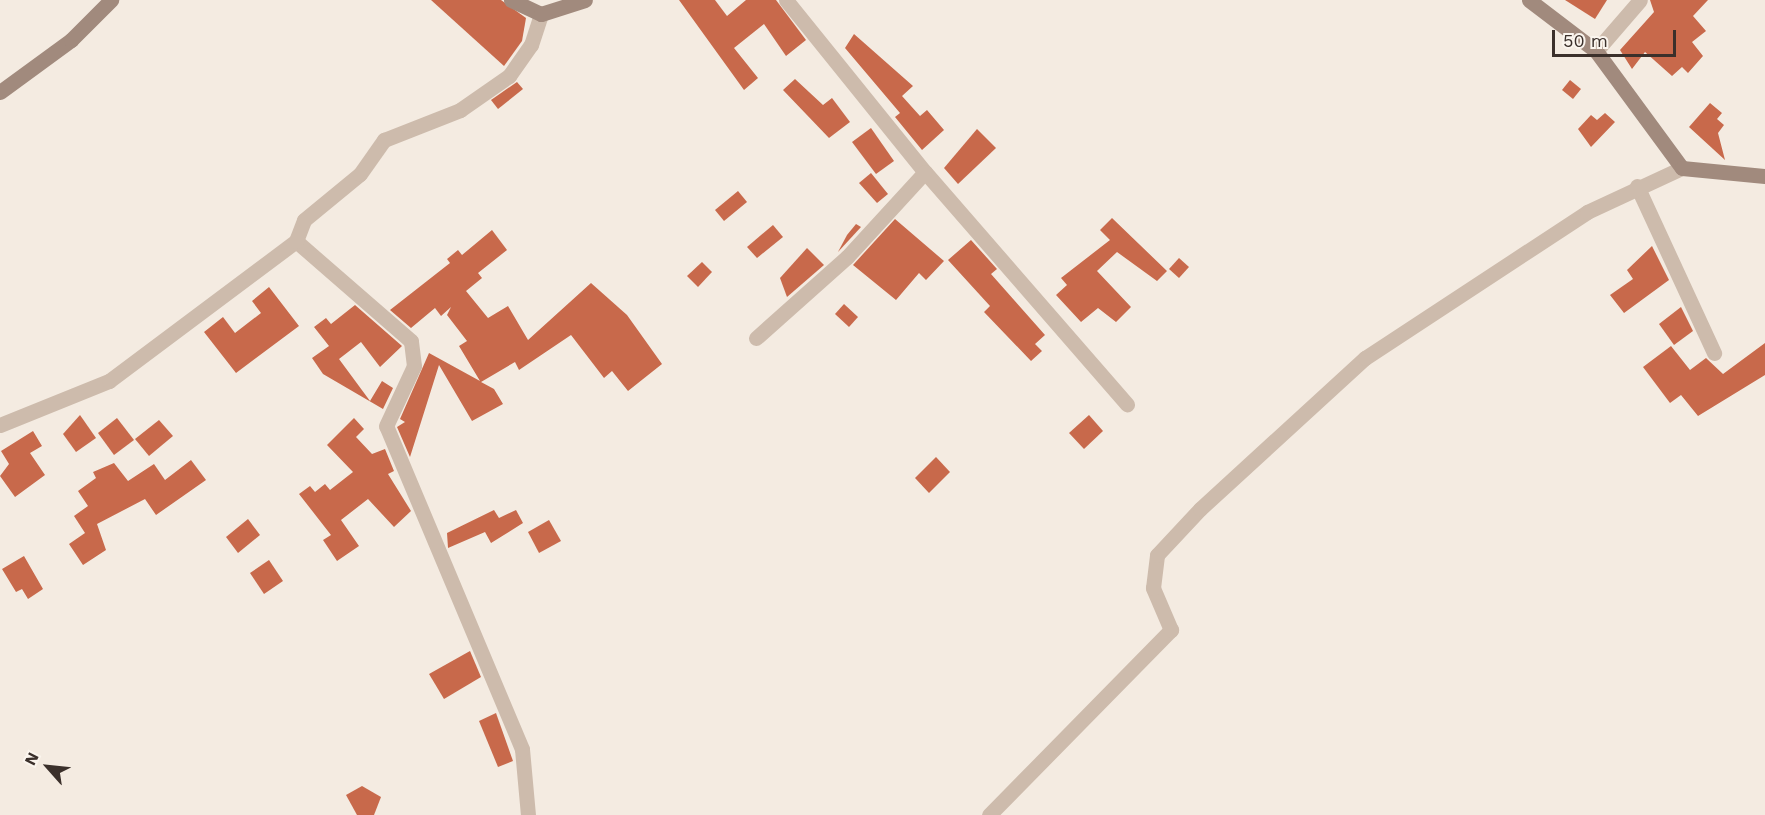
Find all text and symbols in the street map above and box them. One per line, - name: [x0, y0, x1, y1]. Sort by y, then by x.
- scale bar: [1555, 18, 1680, 56]
- text: 50 m: [1563, 30, 1608, 51]
- north arrow: [18, 737, 78, 797]
- text: N: [20, 749, 43, 768]

